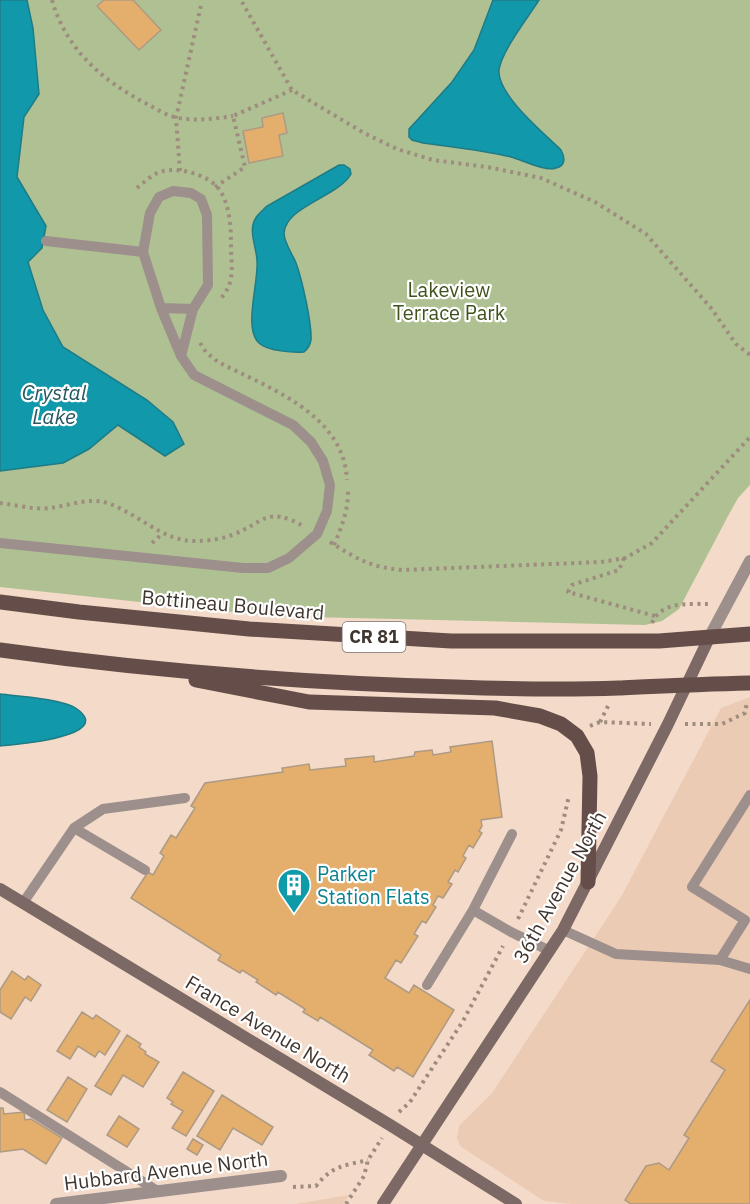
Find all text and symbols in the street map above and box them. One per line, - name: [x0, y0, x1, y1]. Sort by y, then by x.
- park label: Lakeview Terrace Park: [393, 276, 506, 326]
- water label: Crystal Lake: [22, 378, 87, 430]
- street label: Bottineau Boulevard: [141, 583, 326, 626]
- road number: CR 81: [342, 622, 406, 652]
- street label: 36th Avenue North: [507, 806, 613, 968]
- place label: Parker Station Flats: [317, 860, 430, 910]
- building icon: Parker Station Flats: [276, 867, 312, 914]
- street label: France Avenue North: [181, 968, 356, 1089]
- street label: Hubbard Avenue North: [62, 1145, 270, 1196]

